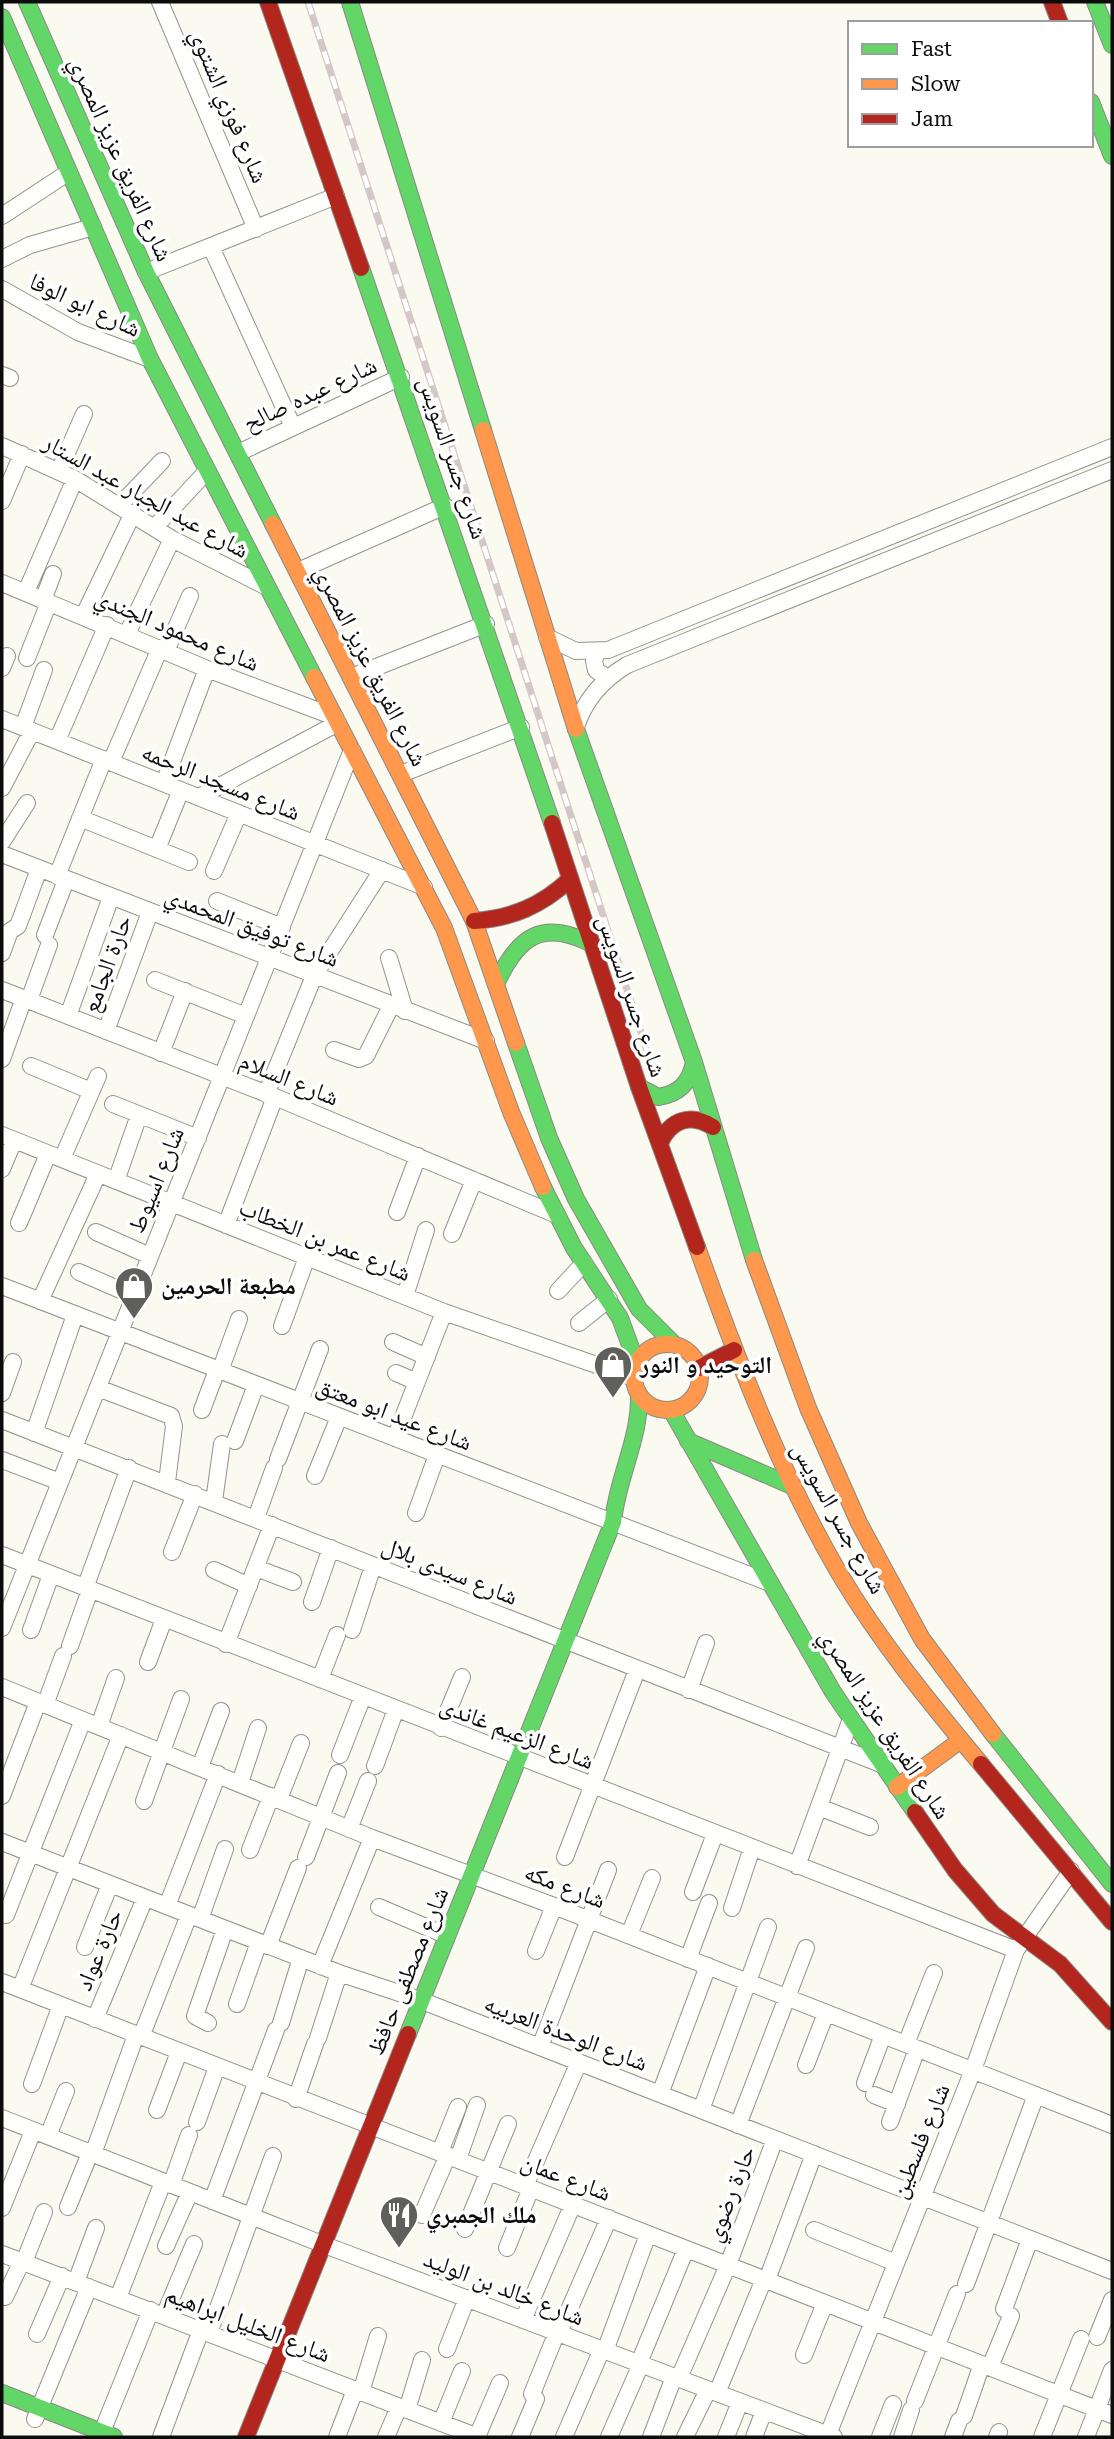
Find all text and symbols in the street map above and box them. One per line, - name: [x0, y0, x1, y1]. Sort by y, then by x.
- legend: [848, 21, 1093, 147]
- street label: شارع فوزي الشتوي: [179, 25, 274, 189]
- text: Fast: [911, 37, 952, 61]
- street label: شارع الفريق عزيز المصري: [59, 52, 179, 268]
- text: Slow: [911, 72, 961, 96]
- text: Jam: [911, 107, 953, 131]
- street label: شارع ابو الوفا: [25, 267, 145, 344]
- street label: شارع عبده صالح: [239, 351, 382, 438]
- street label: شارع جسر السويس: [411, 373, 494, 543]
- street label: شارع عبد الجبار عبد الستار: [37, 427, 254, 565]
- street label: شارع الفريق عزيز المصري: [304, 561, 434, 773]
- street label: شارع محمود الجندي: [89, 583, 263, 682]
- street label: شارع مسجد الرحمه: [137, 737, 304, 827]
- street label: شارع توفيق المحمدي: [159, 881, 343, 978]
- street label: حارة الجامع: [76, 911, 138, 1017]
- street label: شارع جسر السويس: [590, 911, 673, 1081]
- street label: شارع السلام: [234, 1046, 343, 1113]
- street label: شارع اسيوط: [122, 1123, 191, 1237]
- street label: شارع عمر بن الخطاب: [235, 1193, 415, 1288]
- shop icon: مطبعة الحرمين: [113, 1265, 155, 1320]
- place label: مطبعة الحرمين: [161, 1272, 296, 1300]
- shop icon: التوحيد و النور: [592, 1344, 634, 1399]
- place label: التوحيد و النور: [639, 1351, 772, 1379]
- street label: شارع عيد ابو معتق: [312, 1371, 476, 1457]
- street label: شارع جسر السويس: [785, 1437, 892, 1599]
- street label: شارع سيدى بلال: [378, 1531, 522, 1612]
- street label: شارع الفريق عزيز المصري: [809, 1624, 957, 1827]
- street label: شارع الزعيم غاندى: [435, 1691, 598, 1777]
- street label: شارع مكه: [520, 1858, 609, 1915]
- street label: شارع مصطفى حافظ: [362, 1883, 455, 2059]
- street label: حارة عواد: [69, 1905, 129, 1995]
- street label: شارع الوحدة العربيه: [480, 1989, 652, 2078]
- street label: شارع فلسطين: [884, 2080, 957, 2203]
- street label: حارة رضوي: [699, 2142, 766, 2248]
- street label: شارع عمان: [517, 2147, 615, 2208]
- restaurant icon: ملك الجمبري: [378, 2194, 420, 2249]
- place label: ملك الجمبري: [426, 2201, 537, 2234]
- street label: شارع خالد بن الوليد: [420, 2245, 588, 2332]
- street label: شارع الخليل ابراهيم: [161, 2280, 334, 2370]

